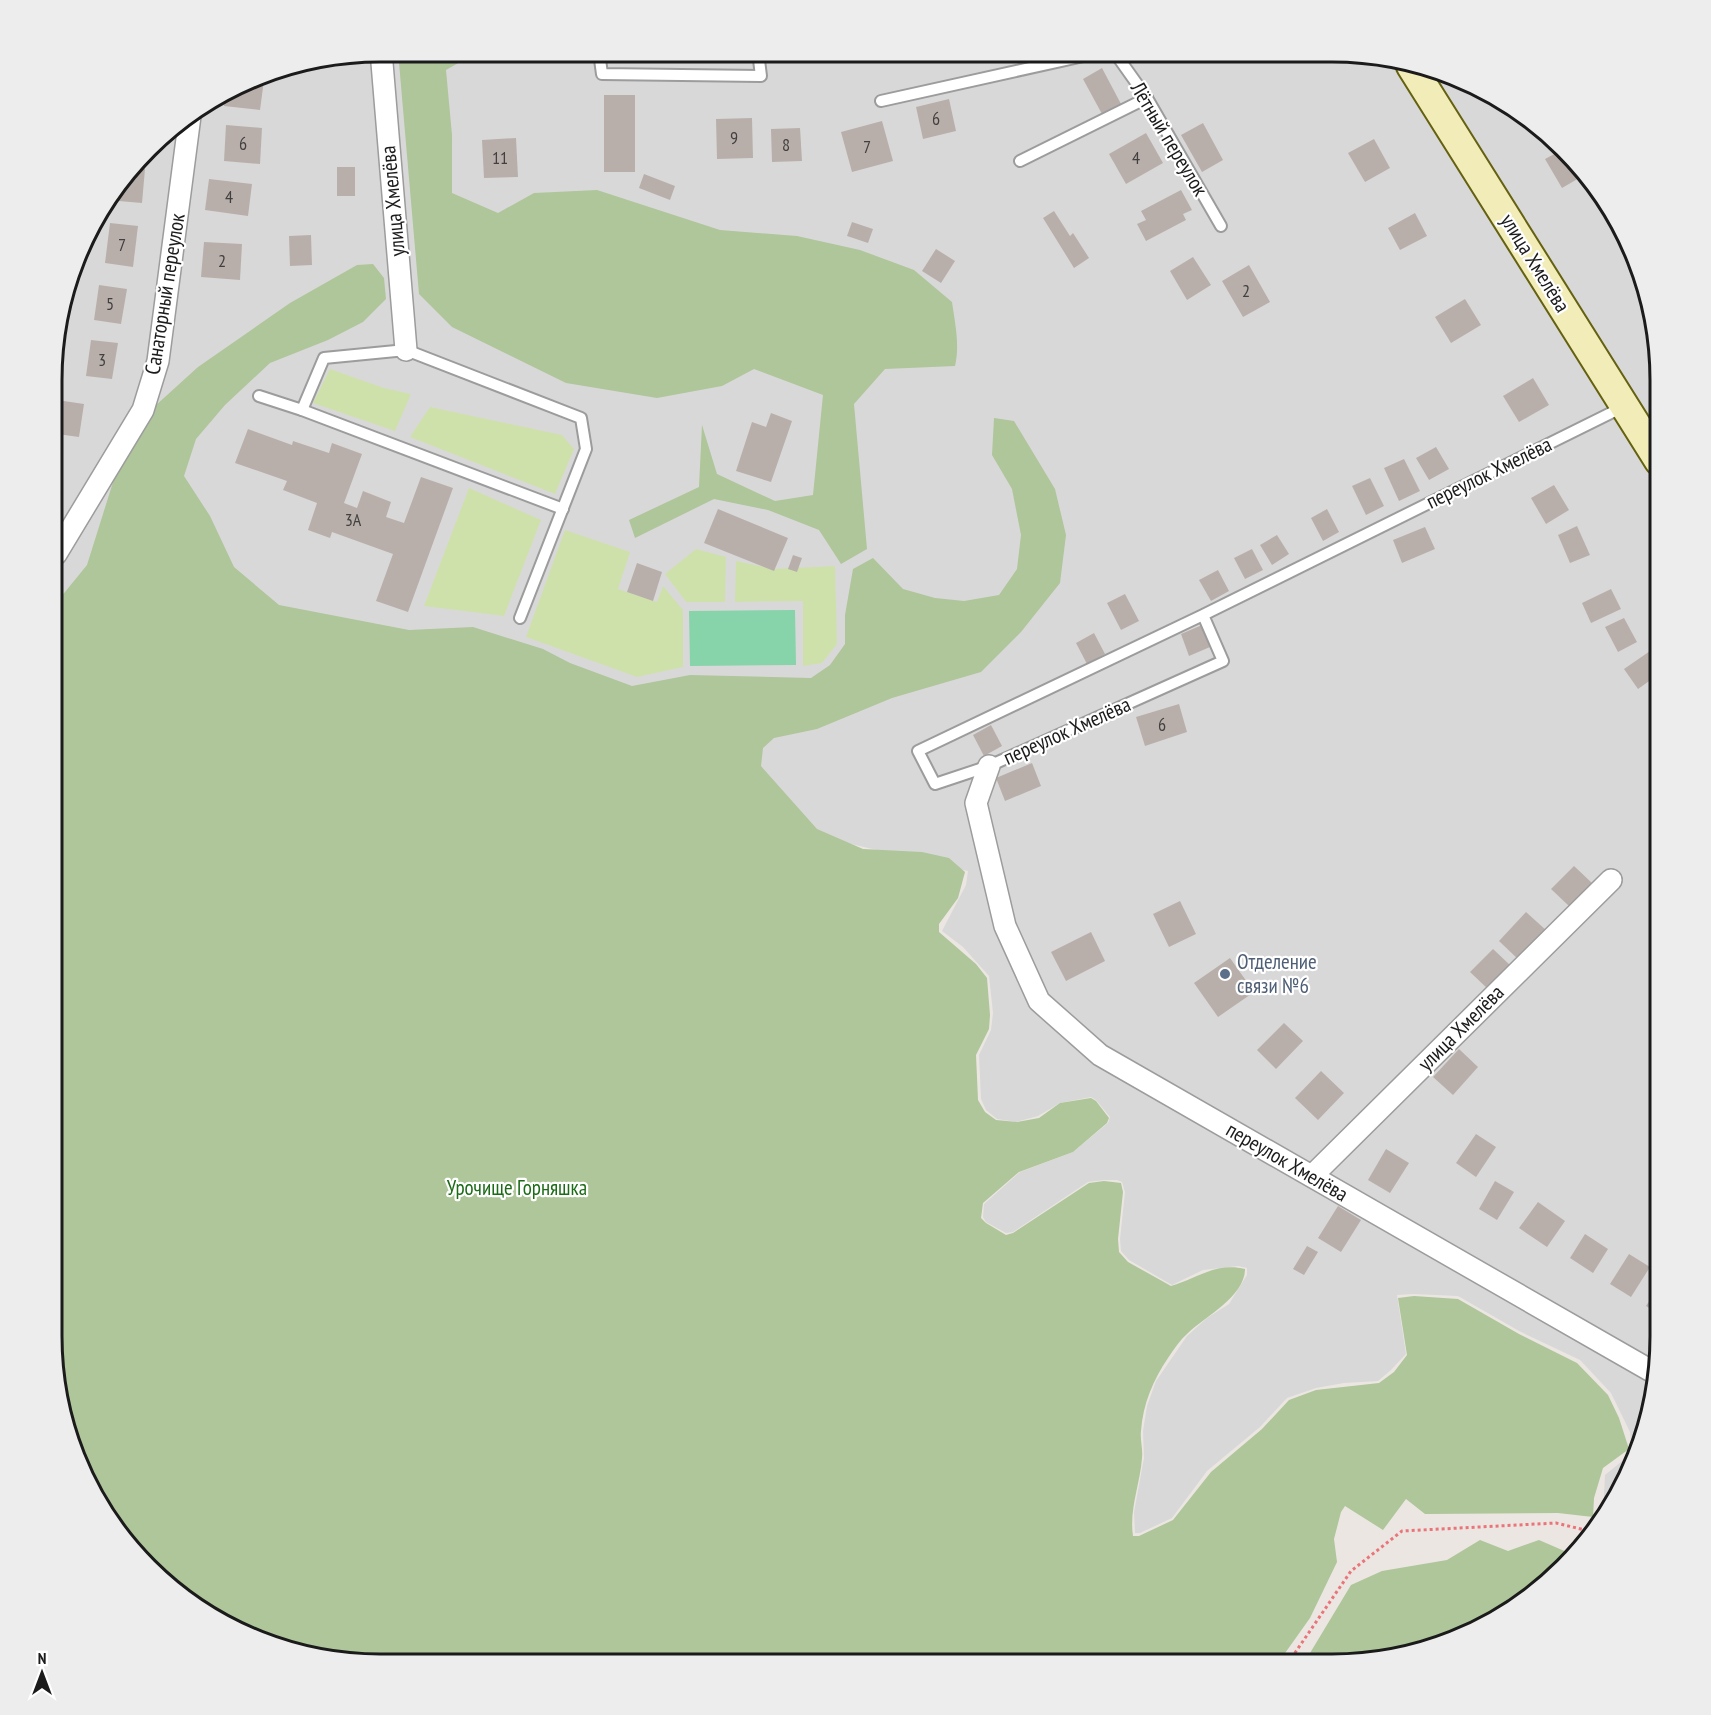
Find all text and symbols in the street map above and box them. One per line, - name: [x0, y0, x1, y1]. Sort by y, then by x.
- street label: Лётный переулок: [1124, 76, 1214, 201]
- house number: 6: [932, 107, 940, 130]
- house number: 9: [730, 126, 738, 149]
- house number: 6: [239, 132, 247, 155]
- house number: 8: [782, 133, 790, 156]
- house number: 7: [863, 135, 871, 158]
- street label: улица Хмелёва: [374, 145, 411, 258]
- house number: 11: [492, 146, 508, 169]
- house number: 4: [1132, 146, 1140, 169]
- house number: 4: [225, 185, 233, 208]
- street label: улица Хмелёва: [1495, 209, 1576, 317]
- street label: Санаторный переулок: [138, 211, 191, 376]
- house number: 7: [118, 233, 126, 256]
- house number: 2: [218, 249, 226, 272]
- house number: 2: [1242, 279, 1250, 302]
- house number: 5: [106, 292, 114, 315]
- house number: 3: [98, 348, 106, 371]
- street label: переулок Хмелёва: [1422, 430, 1556, 515]
- house number: 3А: [345, 508, 362, 531]
- street label: переулок Хмелёва: [999, 690, 1135, 771]
- house number: 6: [1158, 713, 1166, 736]
- place label: Отделение связи №6: [1237, 948, 1317, 999]
- marker: Отделение связи №6: [1218, 967, 1232, 981]
- street label: улица Хмелёва: [1412, 979, 1509, 1076]
- street label: переулок Хмелёва: [1221, 1116, 1353, 1207]
- park label: Урочище Горняшка: [447, 1174, 587, 1201]
- north arrow: [12, 1643, 72, 1703]
- text: N: [38, 1648, 46, 1668]

